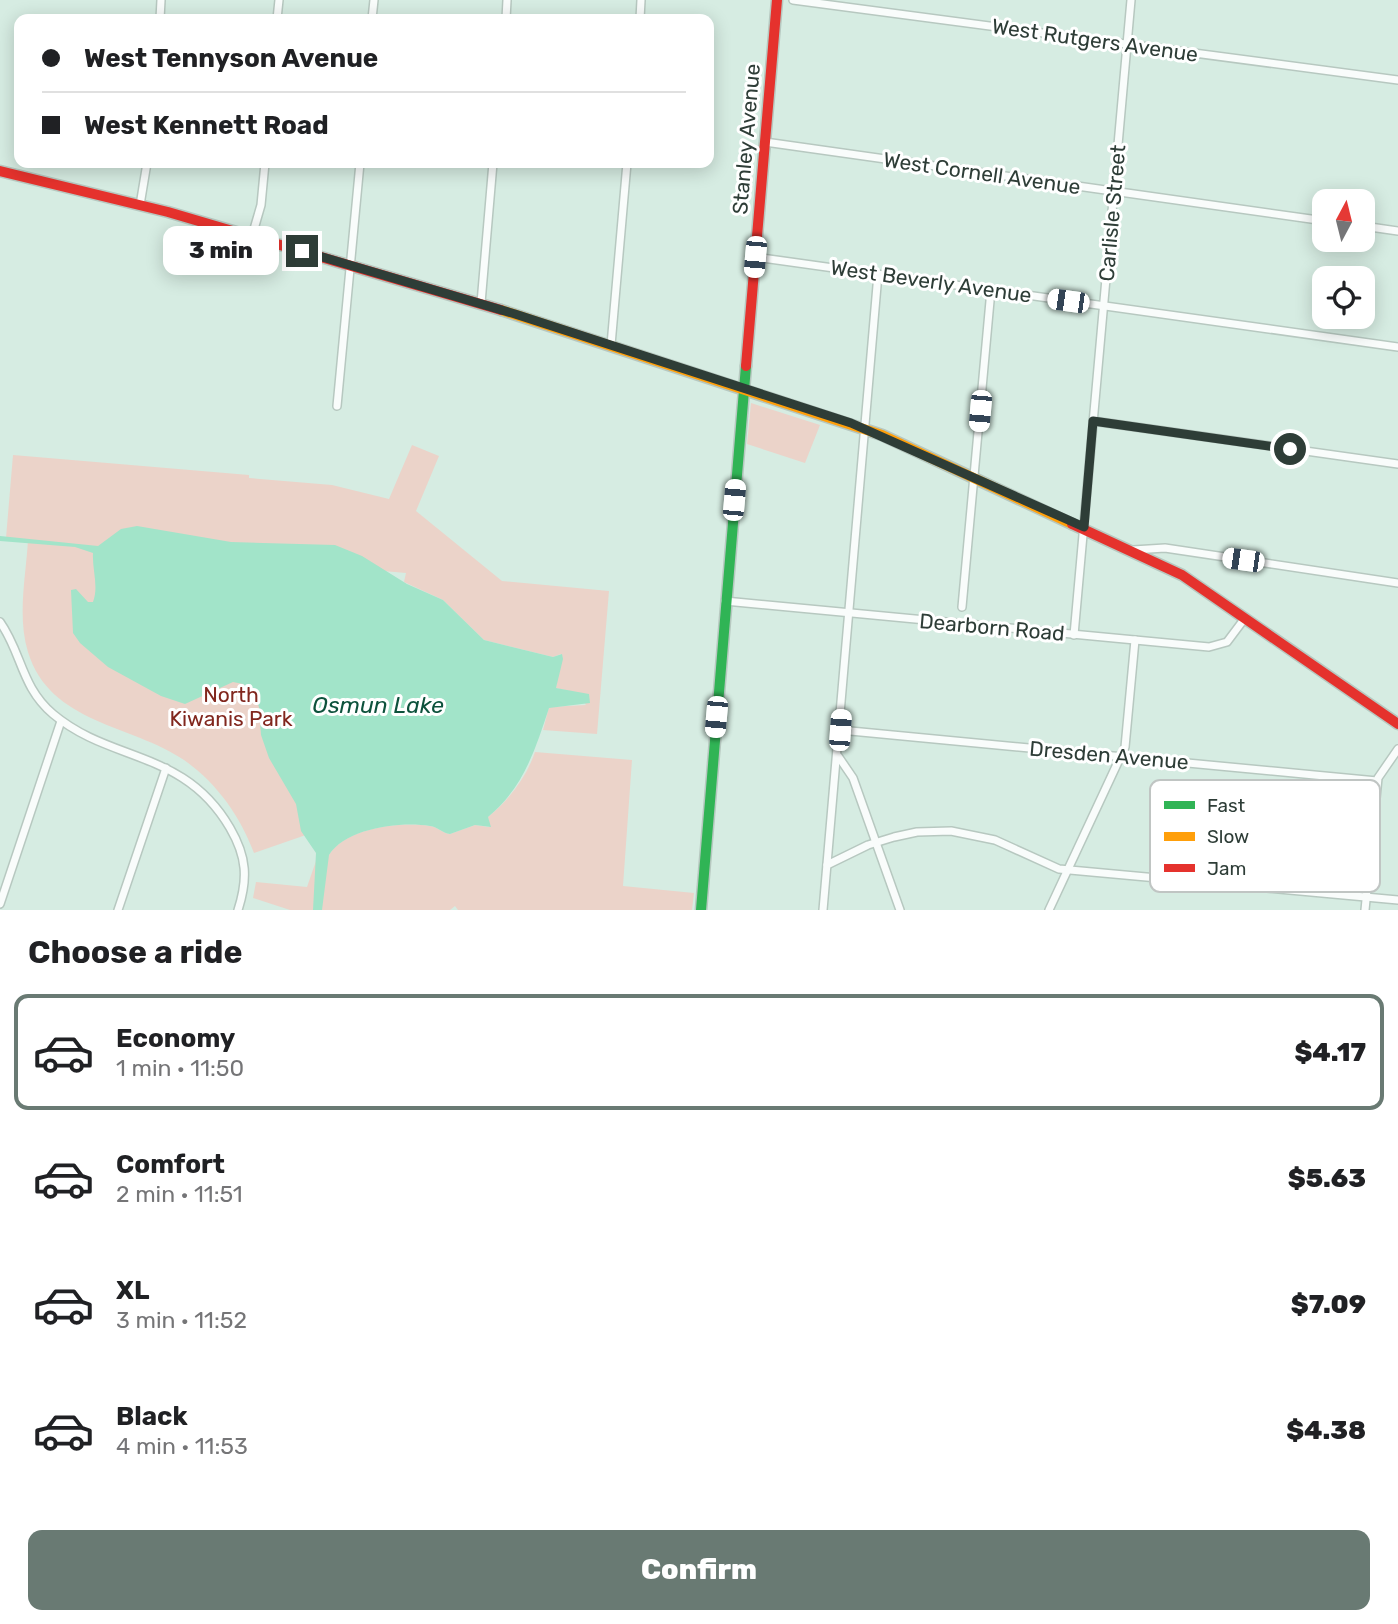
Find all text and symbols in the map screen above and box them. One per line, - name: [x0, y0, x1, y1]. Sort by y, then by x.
- street label: West Rutgers Avenue: [990, 13, 1200, 67]
- text: West Tennyson Avenue: [84, 43, 378, 74]
- street label: Stanley Avenue: [727, 63, 765, 215]
- text: West Kennett Road: [84, 110, 329, 141]
- street label: Carlisle Street: [1094, 144, 1130, 282]
- street label: West Cornell Avenue: [882, 147, 1082, 199]
- north arrow: [1312, 189, 1376, 252]
- map controls: [1312, 189, 1375, 329]
- callout: 3 min: [162, 226, 278, 276]
- route end: [286, 235, 318, 267]
- car: [743, 235, 768, 279]
- text: 3 min: [189, 236, 253, 264]
- street label: West Beverly Avenue: [829, 255, 1033, 307]
- button: locate: [1312, 266, 1375, 329]
- car: [1046, 288, 1091, 314]
- car: [968, 389, 993, 433]
- route start: [1274, 433, 1306, 465]
- car: [722, 478, 747, 522]
- car: [1221, 547, 1266, 573]
- street label: Dearborn Road: [918, 608, 1066, 646]
- park label: North Kiwanis Park: [169, 682, 293, 731]
- water label: Osmun Lake: [312, 691, 444, 719]
- car: [704, 695, 729, 739]
- car: [829, 708, 852, 752]
- street label: Dresden Avenue: [1028, 736, 1190, 774]
- legend: [1150, 780, 1380, 892]
- text: Fast: [1207, 794, 1246, 817]
- text: Slow: [1207, 825, 1249, 848]
- text: Jam: [1207, 857, 1246, 880]
- text: Choose a ride: [28, 933, 242, 971]
- icon: car: [32, 1021, 95, 1084]
- text: Economy: [116, 1023, 235, 1054]
- text: $4.17: [1294, 1037, 1366, 1068]
- text: 1 min · 11:50: [116, 1054, 244, 1082]
- icon: car: [32, 1147, 95, 1210]
- text: Comfort: [116, 1149, 225, 1180]
- text: $5.63: [1288, 1163, 1366, 1194]
- text: 2 min · 11:51: [116, 1180, 243, 1208]
- icon: car: [32, 1273, 95, 1336]
- text: XL: [116, 1275, 149, 1306]
- text: $7.09: [1291, 1289, 1366, 1320]
- text: 3 min · 11:52: [116, 1306, 247, 1334]
- icon: car: [32, 1399, 95, 1462]
- text: Black: [116, 1401, 188, 1432]
- text: $4.38: [1286, 1415, 1366, 1446]
- text: 4 min · 11:53: [116, 1432, 248, 1460]
- button: Confirm: [28, 1530, 1370, 1610]

